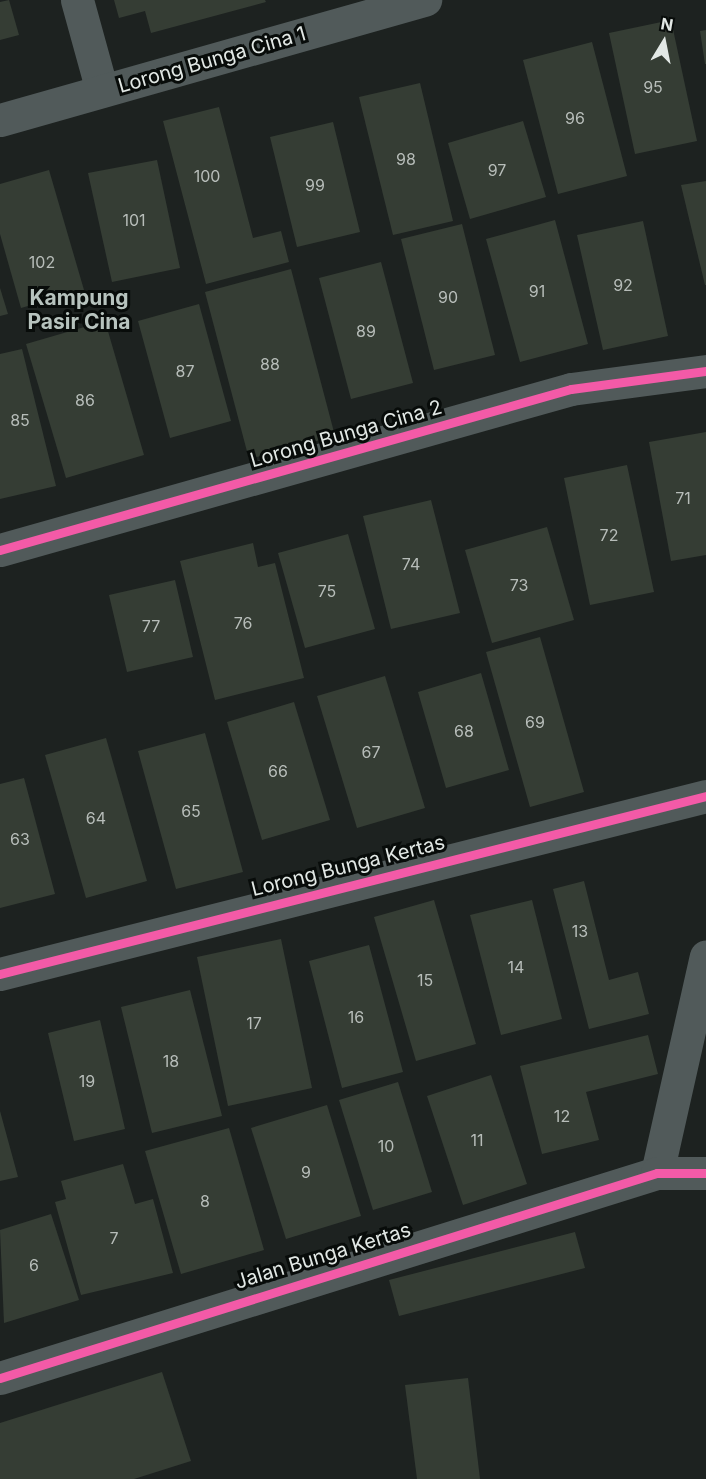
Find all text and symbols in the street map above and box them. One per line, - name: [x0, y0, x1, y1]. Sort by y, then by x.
- north arrow: [634, 12, 694, 72]
- text: N: [659, 13, 675, 35]
- street label: Lorong Bunga Cina 1: [115, 22, 309, 98]
- house number: 95: [643, 77, 663, 97]
- house number: 96: [565, 108, 585, 128]
- house number: 98: [396, 149, 416, 169]
- house number: 97: [488, 160, 506, 180]
- house number: 100: [194, 166, 220, 186]
- house number: 99: [305, 175, 325, 195]
- house number: 101: [122, 210, 146, 230]
- house number: 102: [29, 252, 55, 272]
- house number: 92: [613, 275, 633, 295]
- house number: 91: [529, 281, 545, 301]
- district label: Kampung Pasir Cina: [27, 285, 131, 335]
- house number: 90: [438, 287, 458, 307]
- house number: 89: [356, 321, 376, 341]
- house number: 88: [260, 354, 280, 374]
- house number: 87: [176, 361, 194, 381]
- house number: 86: [75, 390, 95, 410]
- street label: Lorong Bunga Cina 2: [247, 395, 445, 473]
- house number: 85: [10, 410, 30, 430]
- house number: 71: [675, 488, 691, 508]
- house number: 72: [600, 525, 618, 545]
- house number: 74: [402, 554, 420, 574]
- house number: 73: [510, 575, 528, 595]
- house number: 75: [318, 581, 336, 601]
- house number: 76: [234, 613, 252, 633]
- house number: 77: [142, 616, 160, 636]
- house number: 69: [525, 712, 545, 732]
- house number: 68: [454, 721, 474, 741]
- house number: 67: [362, 742, 380, 762]
- house number: 66: [268, 761, 288, 781]
- house number: 65: [181, 801, 201, 821]
- house number: 64: [86, 808, 106, 828]
- house number: 63: [10, 829, 30, 849]
- street label: Lorong Bunga Kertas: [249, 830, 447, 902]
- house number: 13: [572, 921, 588, 941]
- house number: 14: [508, 957, 524, 977]
- house number: 15: [417, 970, 433, 990]
- house number: 16: [348, 1007, 364, 1027]
- house number: 17: [246, 1013, 262, 1033]
- house number: 18: [163, 1051, 179, 1071]
- house number: 19: [79, 1071, 95, 1091]
- house number: 12: [554, 1106, 570, 1126]
- house number: 11: [470, 1130, 484, 1150]
- house number: 10: [378, 1136, 394, 1156]
- house number: 9: [301, 1162, 311, 1182]
- house number: 8: [200, 1191, 210, 1211]
- street label: Jalan Bunga Kertas: [232, 1218, 414, 1294]
- house number: 7: [109, 1228, 119, 1248]
- house number: 6: [29, 1255, 39, 1275]

